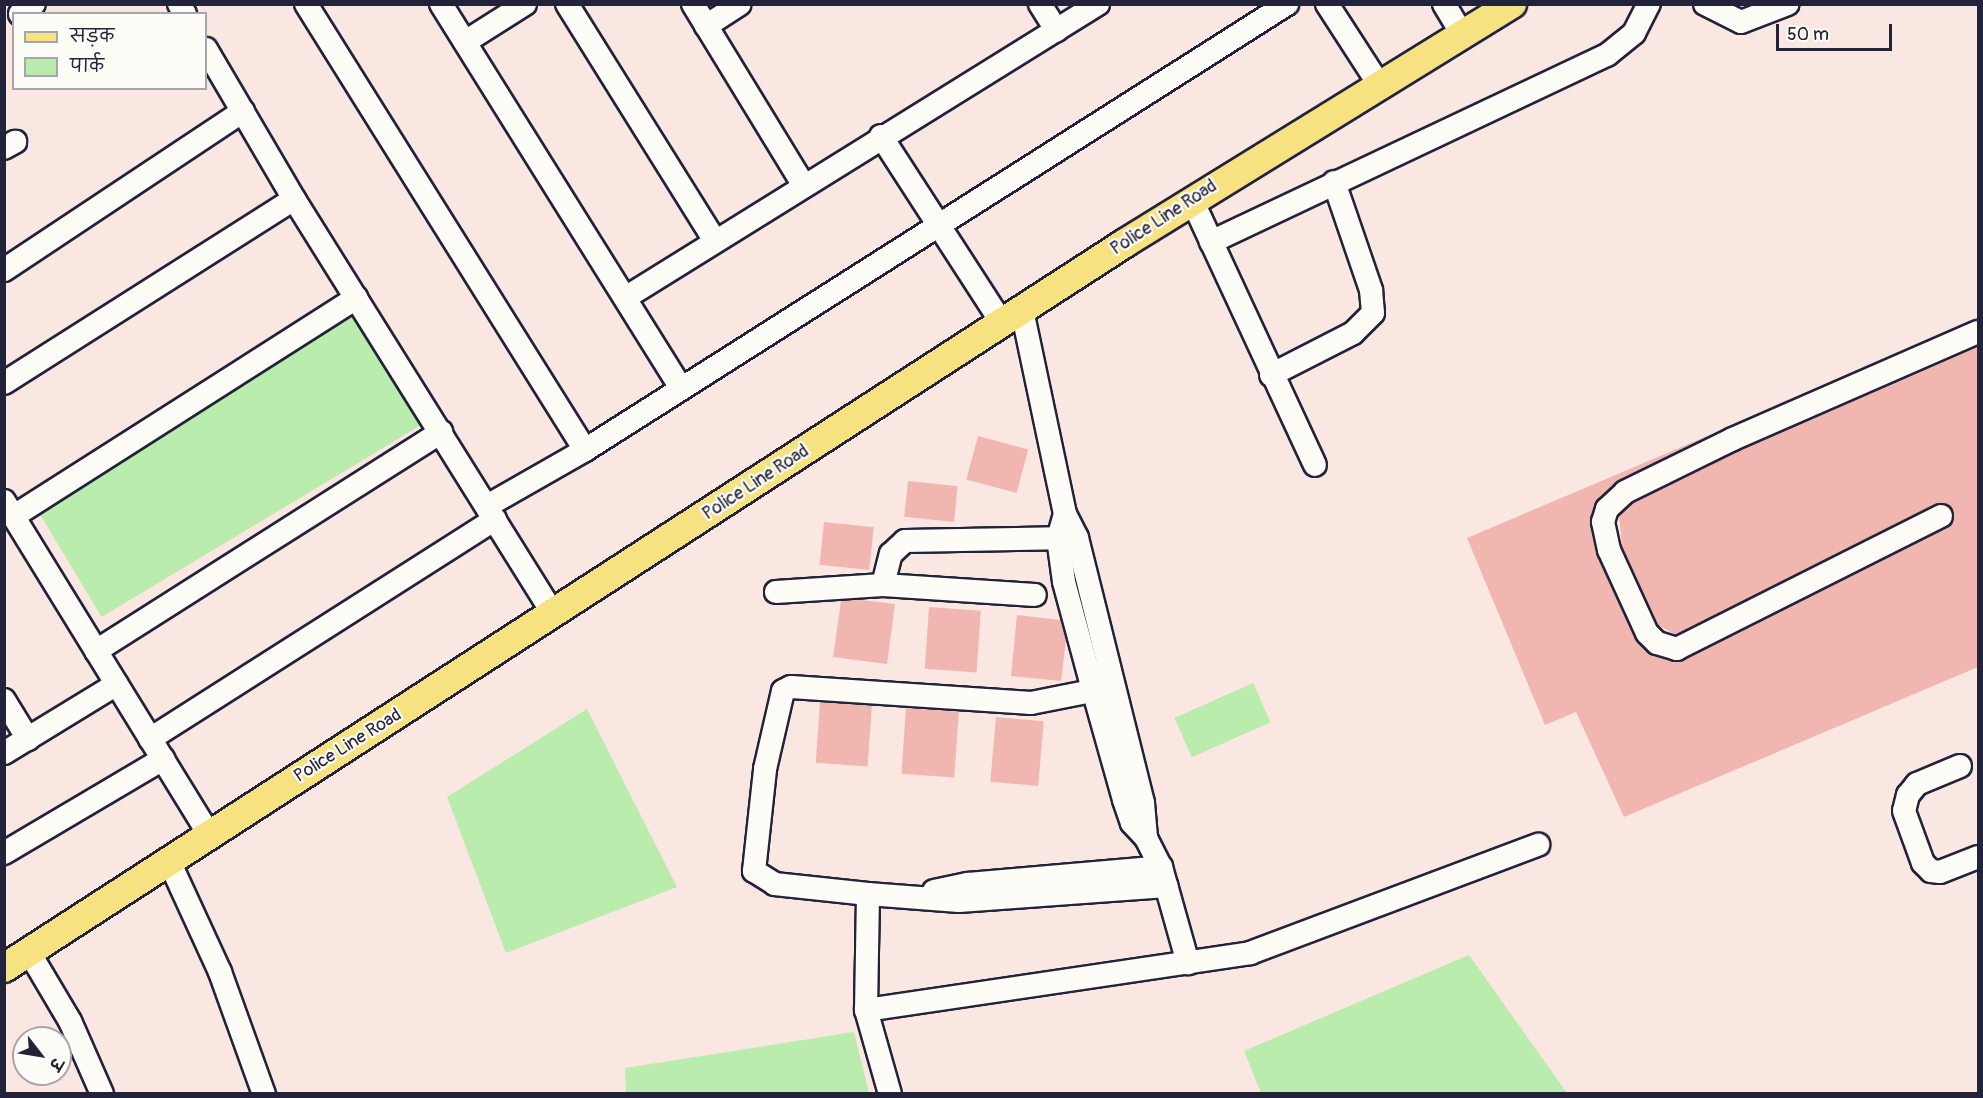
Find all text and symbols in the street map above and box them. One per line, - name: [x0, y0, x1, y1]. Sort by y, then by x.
- legend: [12, 12, 207, 90]
- scale bar: [1779, 12, 1894, 50]
- text: 50 m: [1787, 23, 1829, 46]
- text: सड़क: [70, 25, 114, 48]
- text: पार्क: [70, 55, 104, 78]
- street label: Police Line Road: [1107, 176, 1221, 260]
- street label: Police Line Road: [699, 441, 813, 525]
- street label: Police Line Road: [290, 704, 406, 788]
- north arrow: [12, 1026, 72, 1086]
- text: उ: [44, 1055, 67, 1074]

